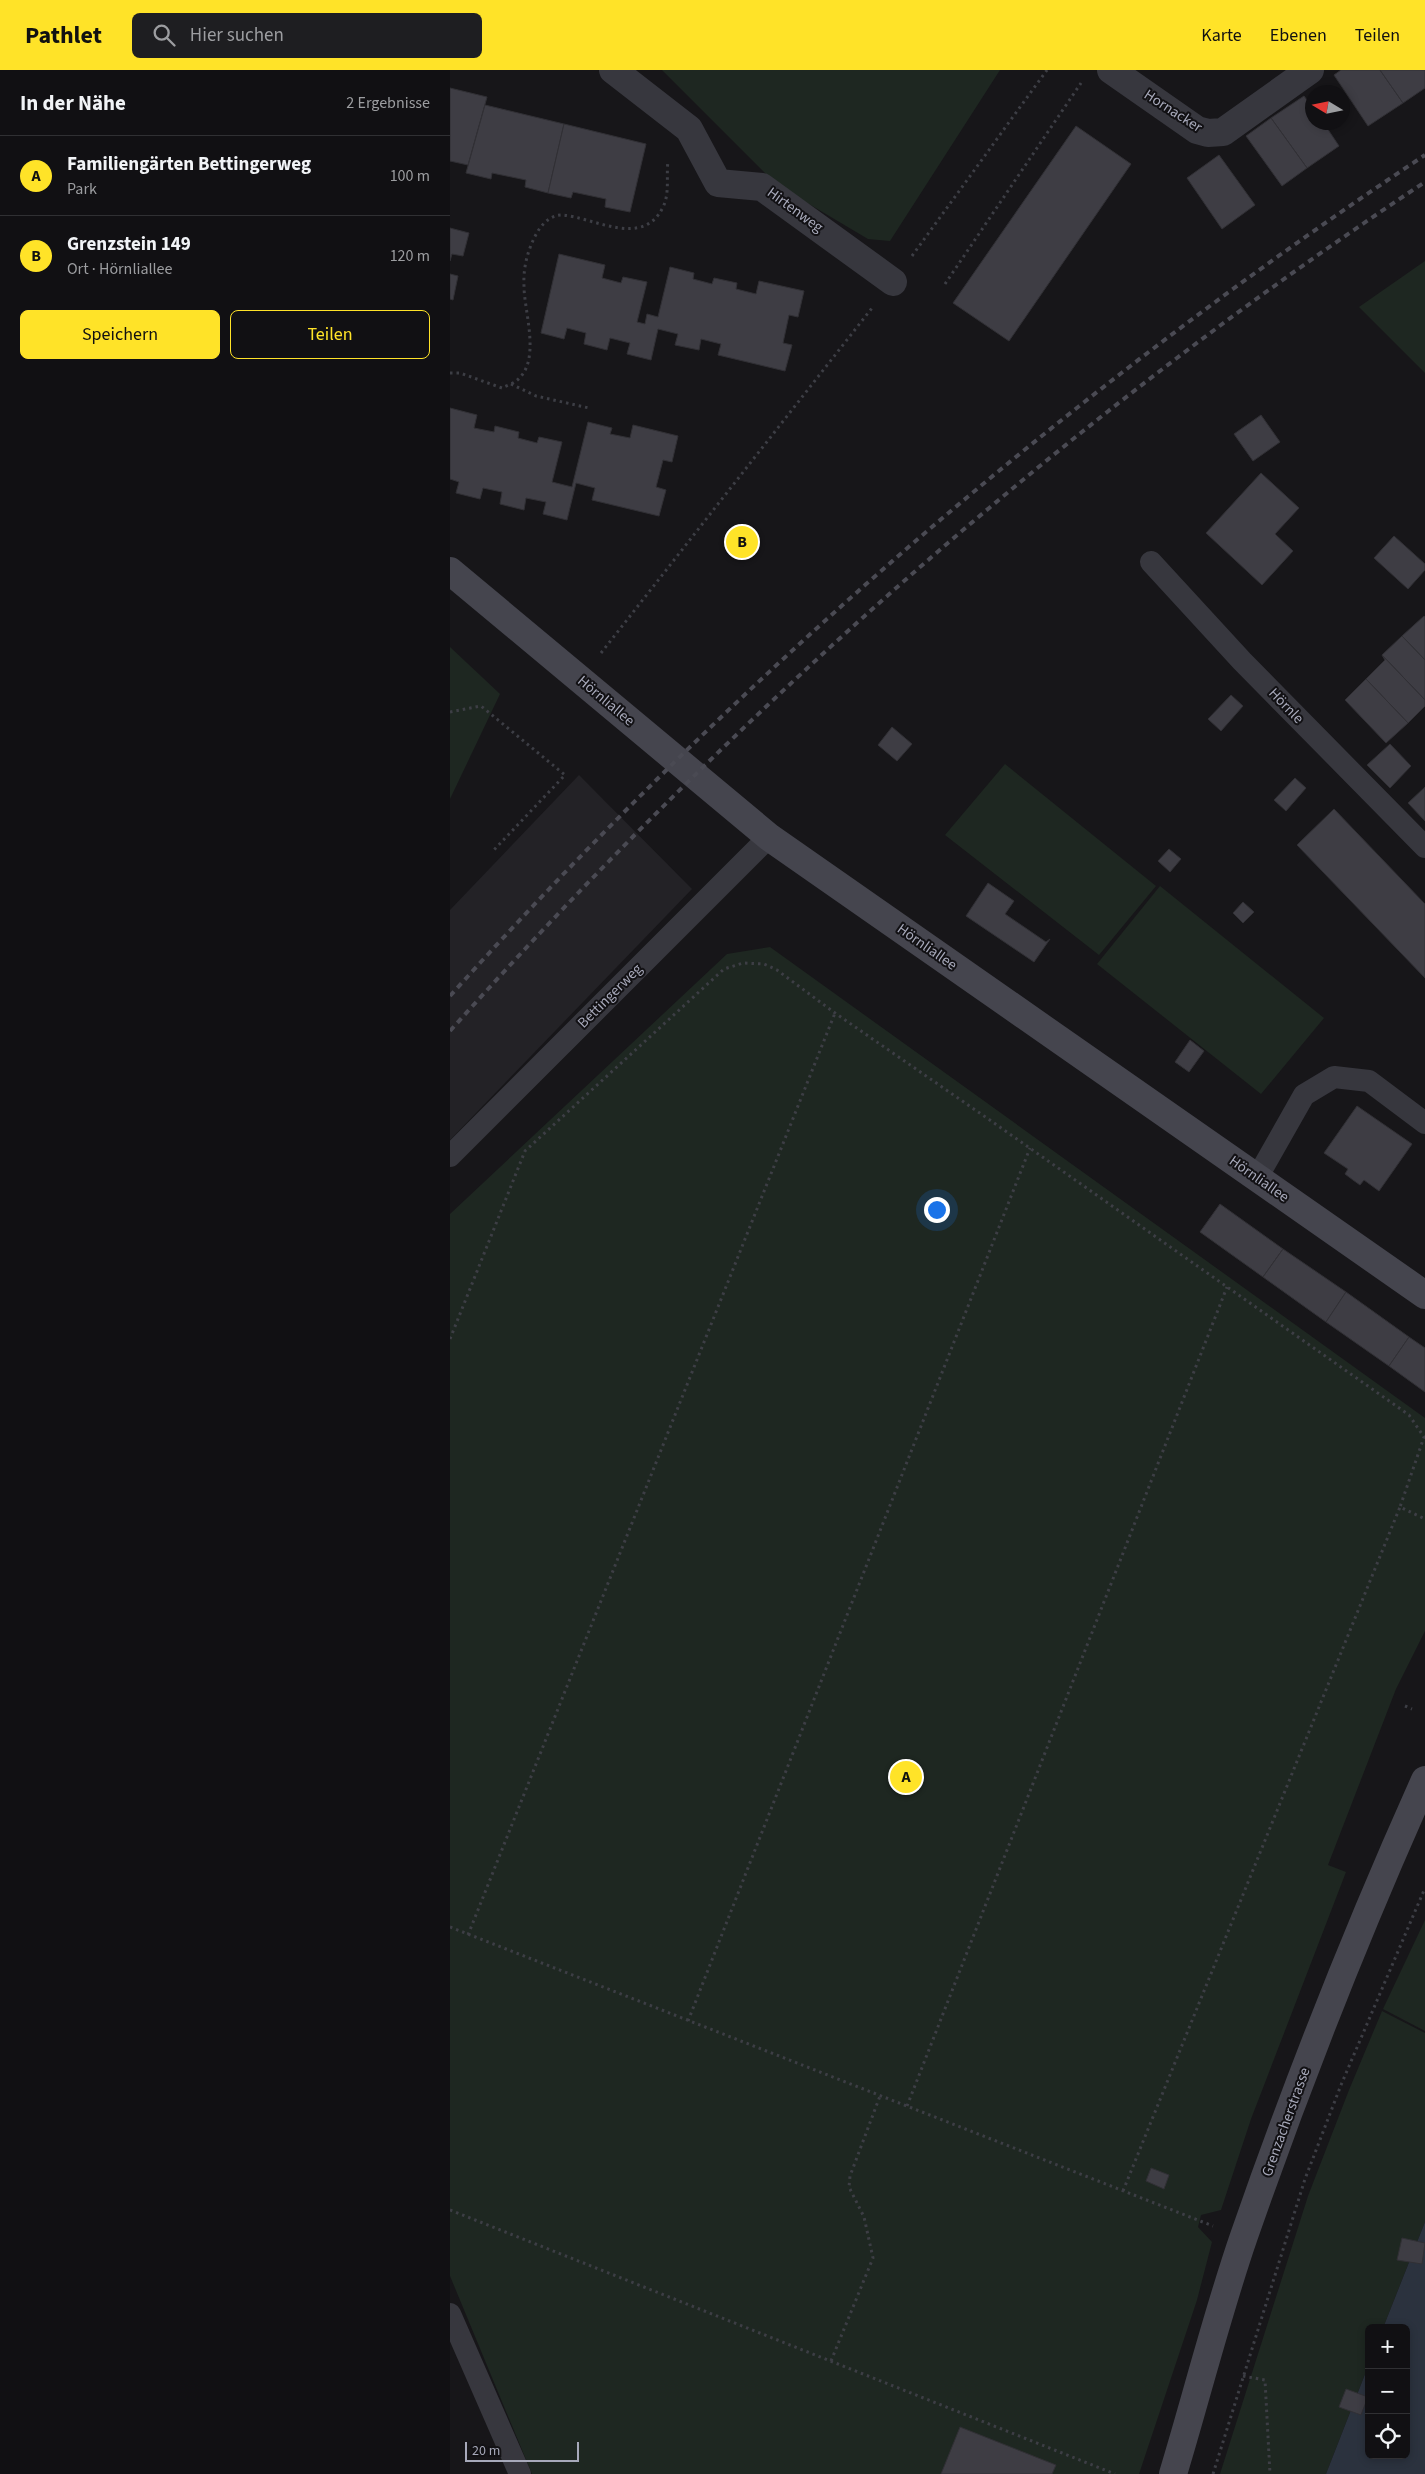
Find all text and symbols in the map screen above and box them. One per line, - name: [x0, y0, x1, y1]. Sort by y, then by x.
- search box: [132, 13, 482, 58]
- text: Pathlet: [25, 18, 102, 53]
- icon: search: [150, 21, 178, 49]
- text: Hier suchen: [190, 22, 284, 49]
- text: Karte: [1201, 23, 1242, 48]
- text: Ebenen: [1270, 23, 1327, 48]
- text: Teilen: [1355, 23, 1400, 48]
- street label: Hornacker: [1140, 84, 1207, 138]
- north arrow: [1305, 85, 1350, 130]
- text: In der Nähe: [20, 88, 126, 118]
- text: 2 Ergebnisse: [346, 92, 430, 114]
- text: Familiengärten Bettingerweg: [67, 151, 311, 178]
- text: A: [31, 165, 41, 187]
- text: 100 m: [390, 165, 430, 187]
- text: Park: [67, 178, 97, 200]
- street label: Hirtenweg: [763, 182, 828, 238]
- text: Grenzstein 149: [67, 231, 191, 258]
- text: B: [31, 245, 41, 267]
- text: 120 m: [390, 245, 430, 267]
- text: Ort · Hörnliallee: [67, 258, 173, 280]
- button: Speichern: [20, 310, 220, 359]
- button: Teilen: [230, 310, 430, 359]
- pin: B: [726, 523, 758, 561]
- street label: Hörnliallee: [573, 671, 639, 731]
- street label: Hörnle: [1264, 683, 1308, 729]
- street label: Hörnliallee: [893, 919, 961, 975]
- street label: Bettingerweg: [573, 959, 647, 1033]
- street label: Hörnliallee: [1225, 1151, 1293, 1207]
- your location: [924, 1197, 950, 1223]
- pin: A: [890, 1758, 922, 1796]
- street label: Grenzacherstrasse: [1257, 2065, 1315, 2179]
- map controls: [1365, 2324, 1410, 2459]
- button: +: [1365, 2324, 1410, 2369]
- button: −: [1365, 2369, 1410, 2414]
- button: locate: [1365, 2414, 1410, 2459]
- scale bar: [465, 2439, 579, 2462]
- text: 20 m: [472, 2441, 500, 2461]

